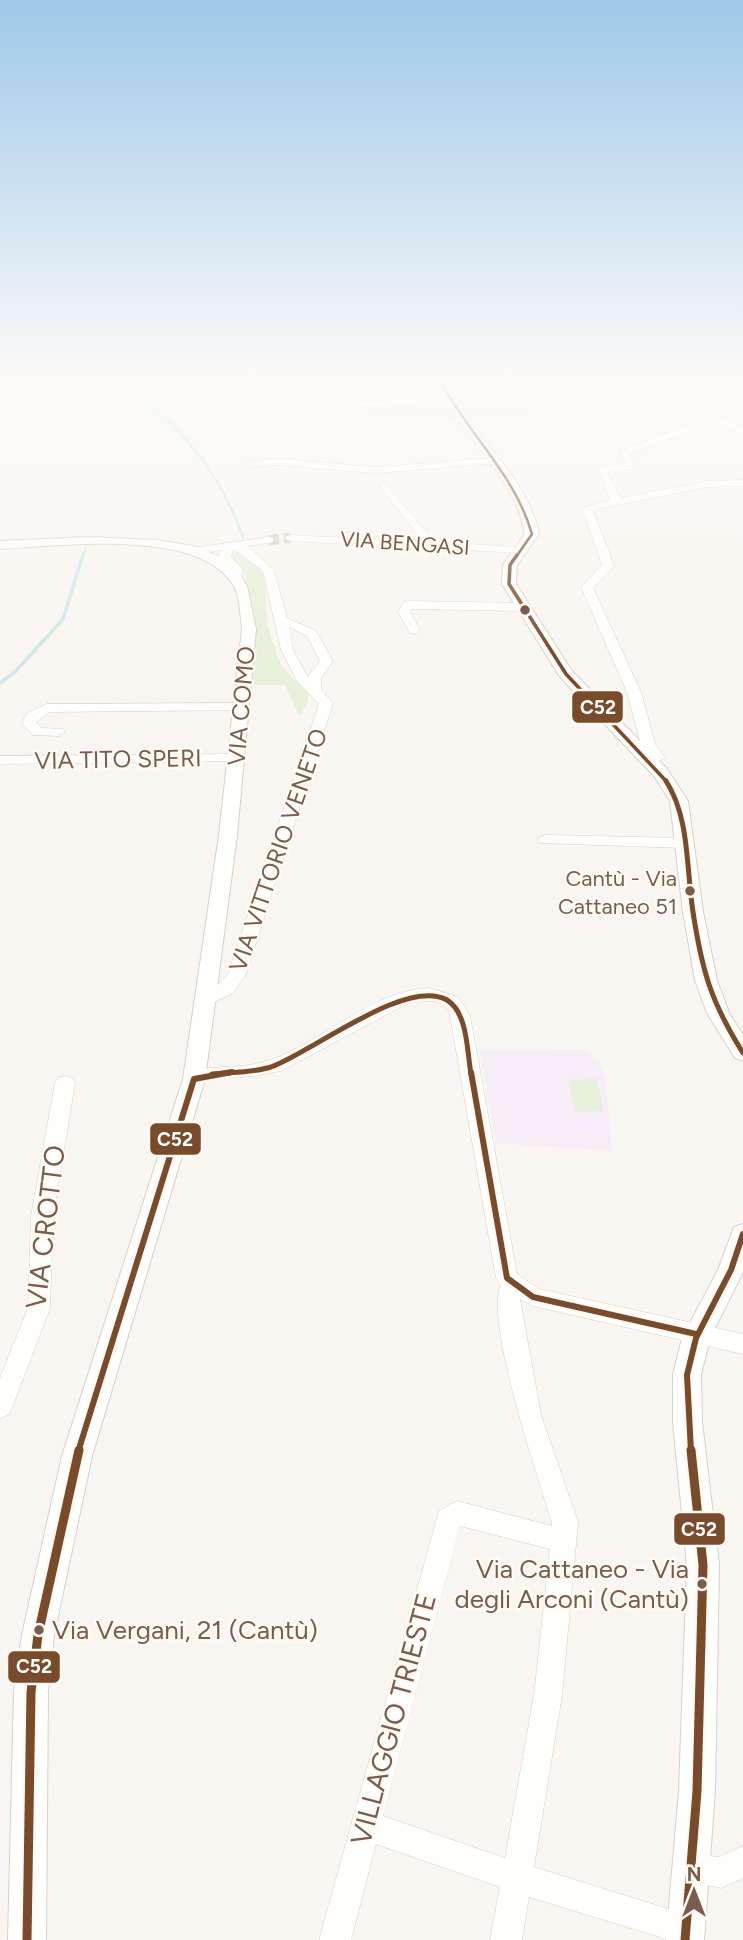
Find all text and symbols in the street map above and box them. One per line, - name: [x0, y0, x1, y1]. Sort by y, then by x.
- street label: VIA BENGASI: [339, 526, 471, 560]
- unlabelled marker: [518, 603, 532, 617]
- street label: VIA COMO: [221, 645, 261, 767]
- line badge: C52: [571, 690, 624, 724]
- text: C52: [580, 696, 616, 719]
- street label: VIA VITTORIO VENETO: [223, 725, 333, 975]
- street label: VIA TITO SPERI: [34, 743, 202, 775]
- place label: Cantù - Via Cattaneo 51: [558, 865, 677, 920]
- marker: Cantù - Via Cattaneo 51: [683, 884, 697, 898]
- line badge: C52: [149, 1122, 202, 1156]
- text: C52: [157, 1128, 193, 1151]
- street label: VIA CROTTO: [18, 1143, 72, 1311]
- line badge: C52: [673, 1512, 726, 1546]
- text: C52: [681, 1518, 717, 1541]
- place label: Via Cattaneo - Via degli Arconi (Cantù): [454, 1553, 689, 1615]
- marker: Via Cattaneo - Via degli Arconi (Cantù): [695, 1577, 709, 1591]
- street label: VILLAGGIO TRIESTE: [343, 1589, 443, 1849]
- place label: Via Vergani, 21 (Cantù): [52, 1614, 318, 1646]
- marker: Via Vergani, 21 (Cantù): [32, 1623, 46, 1637]
- line badge: C52: [7, 1650, 61, 1684]
- text: C52: [16, 1655, 52, 1678]
- north arrow: [659, 1856, 729, 1926]
- text: N: [687, 1863, 701, 1886]

